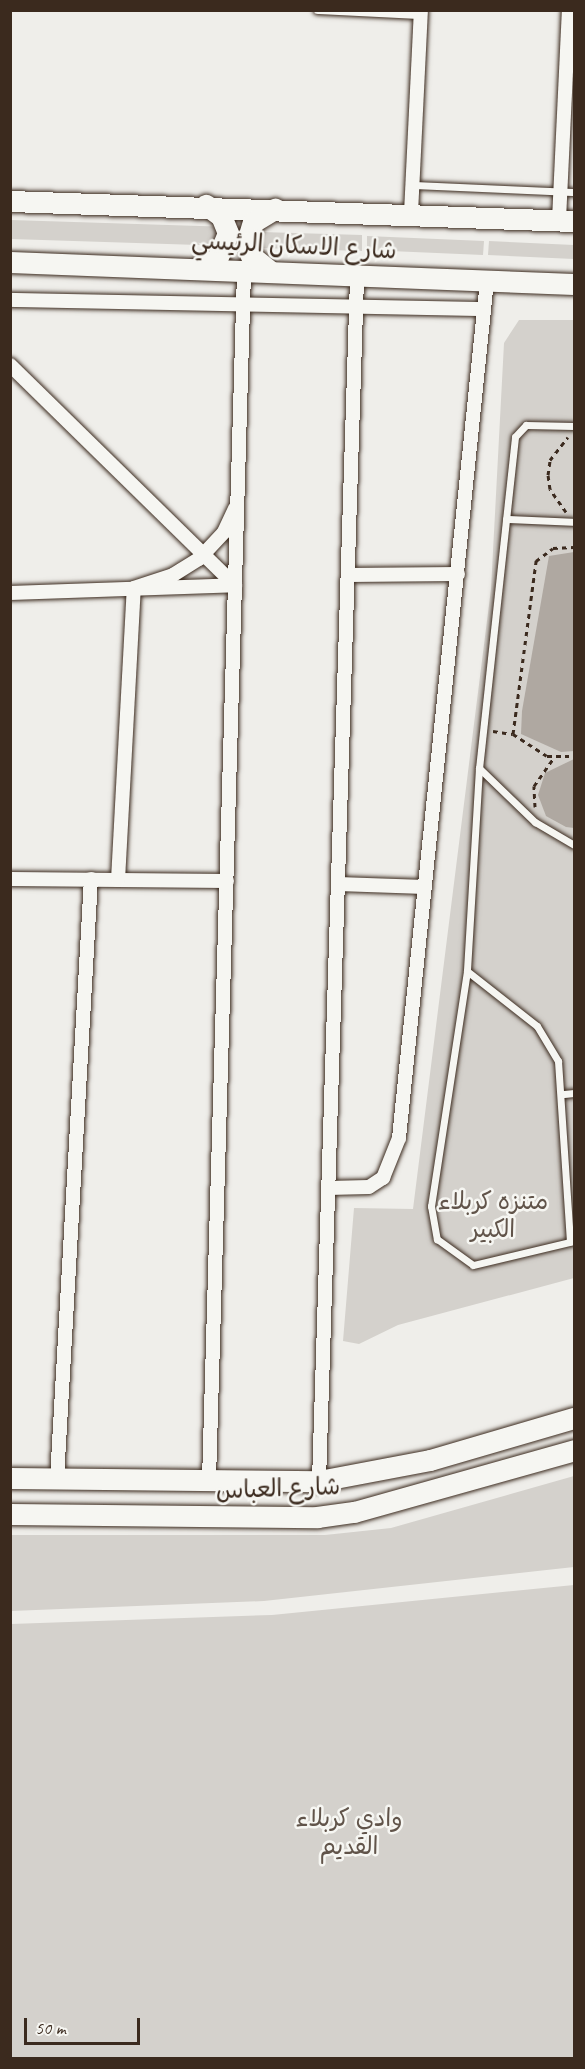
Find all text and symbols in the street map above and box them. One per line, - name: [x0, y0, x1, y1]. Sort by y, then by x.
- street label: شارع الاسكان الرئيسي: [191, 226, 397, 266]
- park label: متنزه كربلاء الكبير: [438, 1188, 548, 1244]
- street label: شارع العباس: [215, 1472, 341, 1506]
- park label: وادي كربلاء القديم: [296, 1805, 402, 1861]
- scale bar: [27, 2006, 142, 2044]
- text: 50 m: [35, 2017, 66, 2039]

